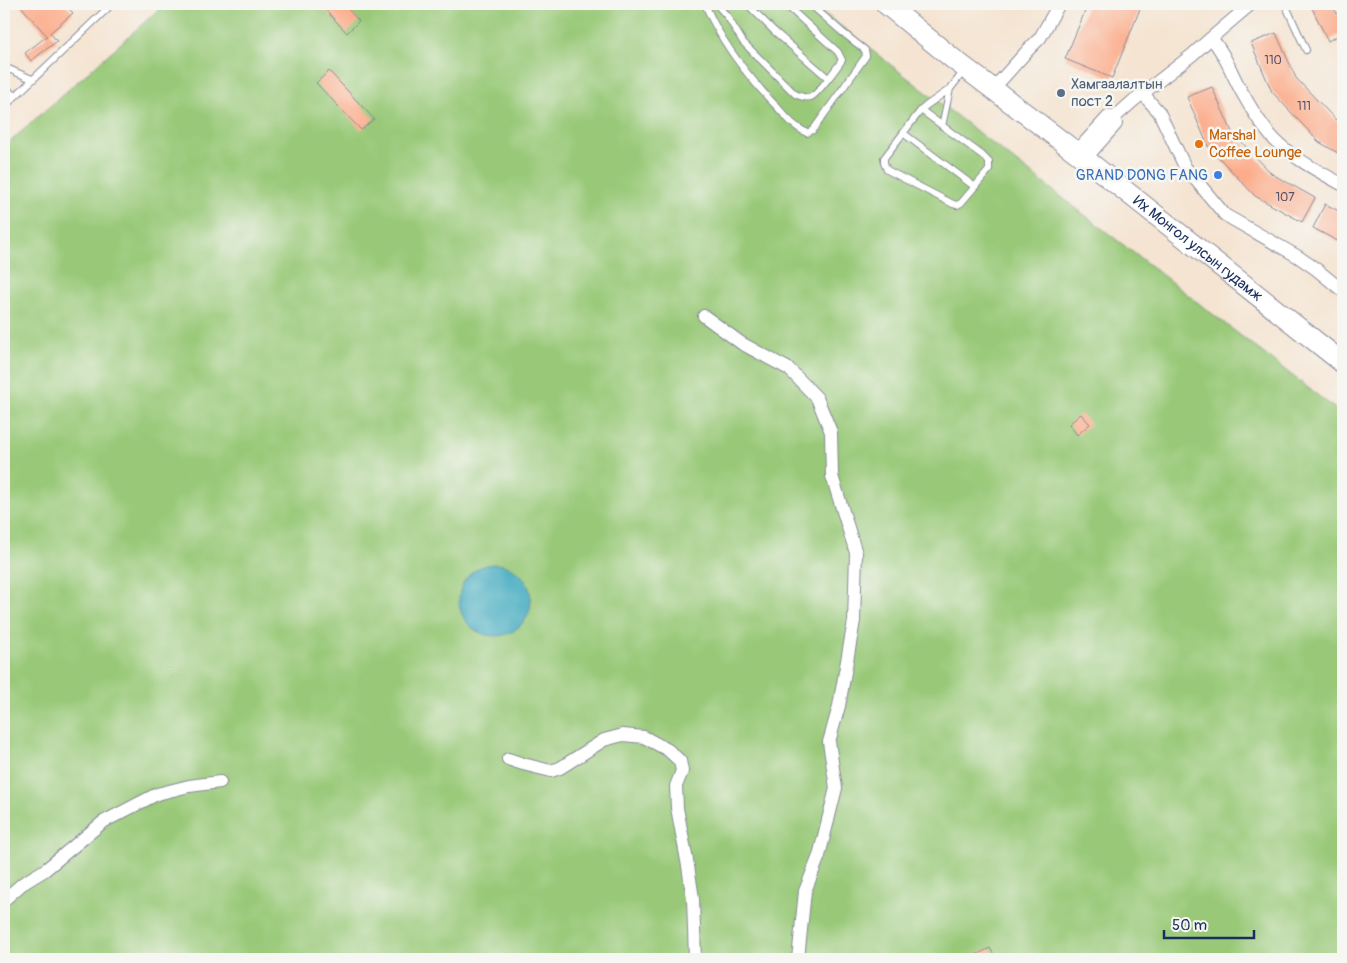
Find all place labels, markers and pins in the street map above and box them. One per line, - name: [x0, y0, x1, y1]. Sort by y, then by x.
- place label: Хамгаалалтын пост 2: [1071, 75, 1162, 111]
- marker: Хамгаалалтын пост 2: [1055, 87, 1067, 99]
- place label: Marshal Coffee Lounge: [1209, 126, 1302, 162]
- marker: Marshal Coffee Lounge: [1193, 138, 1205, 150]
- place label: GRAND DONG FANG: [1076, 166, 1208, 185]
- marker: GRAND DONG FANG: [1212, 169, 1224, 181]

